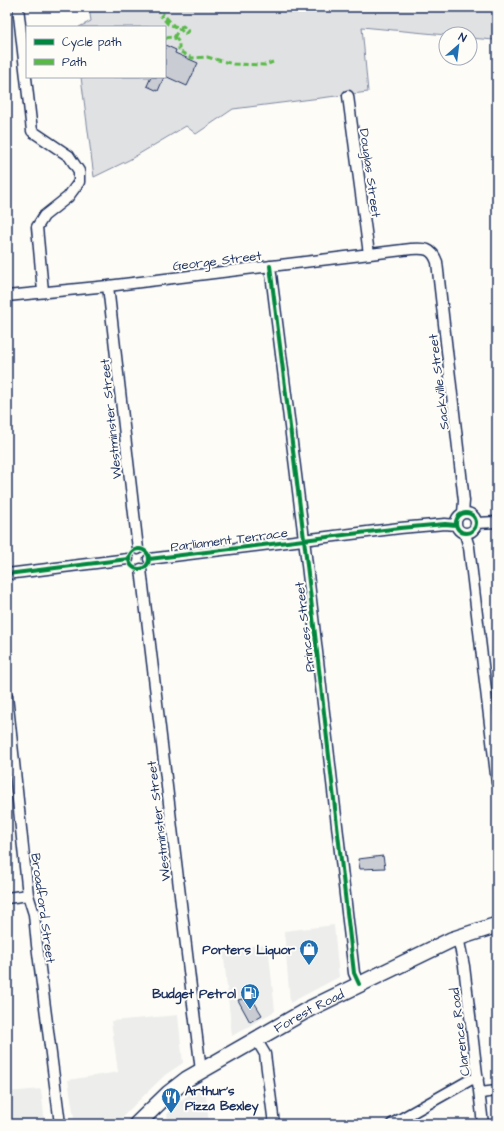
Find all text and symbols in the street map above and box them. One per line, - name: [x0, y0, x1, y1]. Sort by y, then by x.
- legend: [26, 26, 166, 78]
- north arrow: [438, 26, 478, 66]
- text: N: [456, 29, 469, 46]
- text: Cycle path: [62, 34, 121, 52]
- text: Path: [62, 54, 87, 71]
- street label: Douglas Street: [354, 128, 385, 220]
- street label: George Street: [172, 247, 264, 276]
- street label: Sackville Street: [424, 332, 454, 431]
- street label: Westminster Street: [96, 357, 126, 480]
- street label: Parliament Terrace: [169, 524, 289, 556]
- street label: Princes Street: [290, 580, 319, 673]
- street label: Westminster Street: [143, 759, 175, 882]
- street label: Broadford Street: [26, 852, 60, 965]
- shop icon: Porters Liquor: [298, 938, 320, 966]
- place label: Porters Liquor: [202, 941, 296, 960]
- fuel station icon: Budget Petrol: [239, 982, 261, 1010]
- place label: Budget Petrol: [152, 985, 236, 1005]
- street label: Forest Road: [271, 985, 348, 1037]
- street label: Clarence Road: [446, 986, 474, 1077]
- place label: Arthur's Pizza Bexley: [185, 1082, 259, 1116]
- restaurant icon: Arthur's Pizza Bexley: [160, 1086, 182, 1114]

